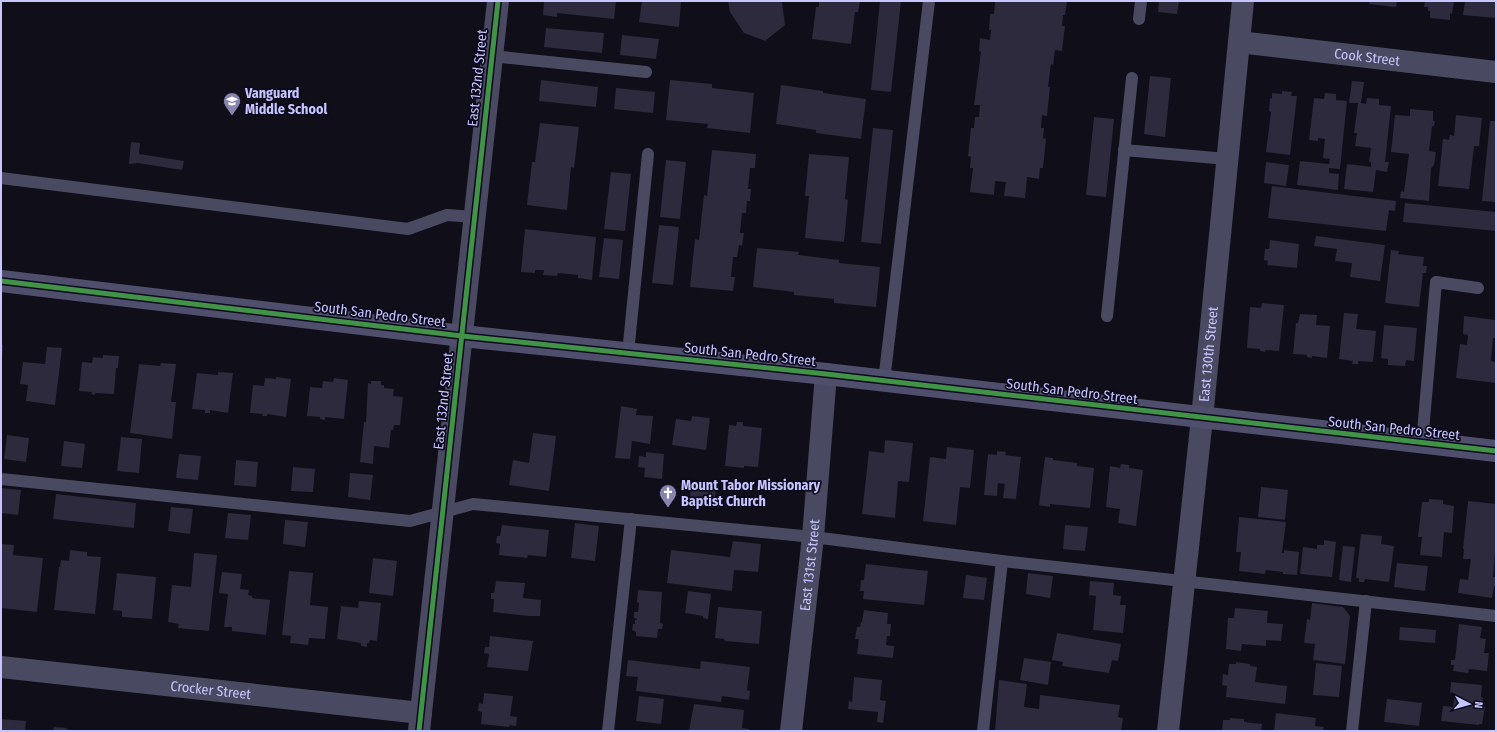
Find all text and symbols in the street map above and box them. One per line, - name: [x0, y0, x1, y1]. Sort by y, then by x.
- street label: East 132nd Street: [464, 28, 491, 127]
- street label: Cook Street: [1333, 45, 1401, 70]
- place label: Vanguard Middle School: [244, 85, 327, 118]
- school or university icon: Vanguard Middle School: [222, 91, 242, 116]
- street label: South San Pedro Street: [313, 298, 447, 331]
- street label: East 130th Street: [1196, 305, 1222, 403]
- street label: South San Pedro Street: [683, 339, 817, 370]
- street label: East 132nd Street: [430, 351, 457, 450]
- street label: South San Pedro Street: [1005, 375, 1139, 408]
- street label: South San Pedro Street: [1327, 413, 1461, 444]
- place label: Mount Tabor Missionary Baptist Church: [681, 477, 821, 510]
- church icon: Mount Tabor Missionary Baptist Church: [658, 483, 678, 508]
- street label: East 131st Street: [797, 518, 823, 612]
- street label: Crocker Street: [170, 678, 252, 703]
- north arrow: [1449, 684, 1489, 724]
- text: N: [1472, 701, 1485, 709]

